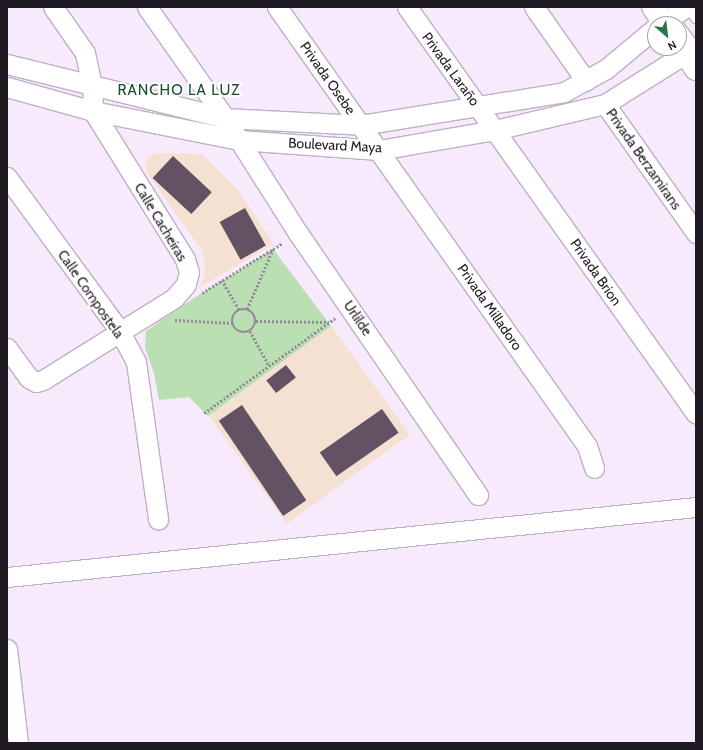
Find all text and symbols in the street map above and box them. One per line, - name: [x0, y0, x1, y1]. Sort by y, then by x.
- north arrow: [647, 16, 687, 56]
- street label: Privada Laraño: [419, 29, 483, 109]
- street label: Privada Osebe: [297, 38, 359, 118]
- text: N: [665, 38, 679, 54]
- district label: RANCHO LA LUZ: [118, 82, 240, 100]
- street label: Privada Berzamirans: [603, 105, 685, 213]
- street label: Boulevard Maya: [288, 134, 382, 156]
- street label: Calle Cacheiras: [131, 180, 191, 264]
- street label: Privada Brion: [567, 235, 625, 309]
- street label: Calle Compostela: [54, 247, 128, 341]
- street label: Privada Milladoro: [454, 261, 526, 353]
- street label: Urlilde: [340, 297, 376, 339]

